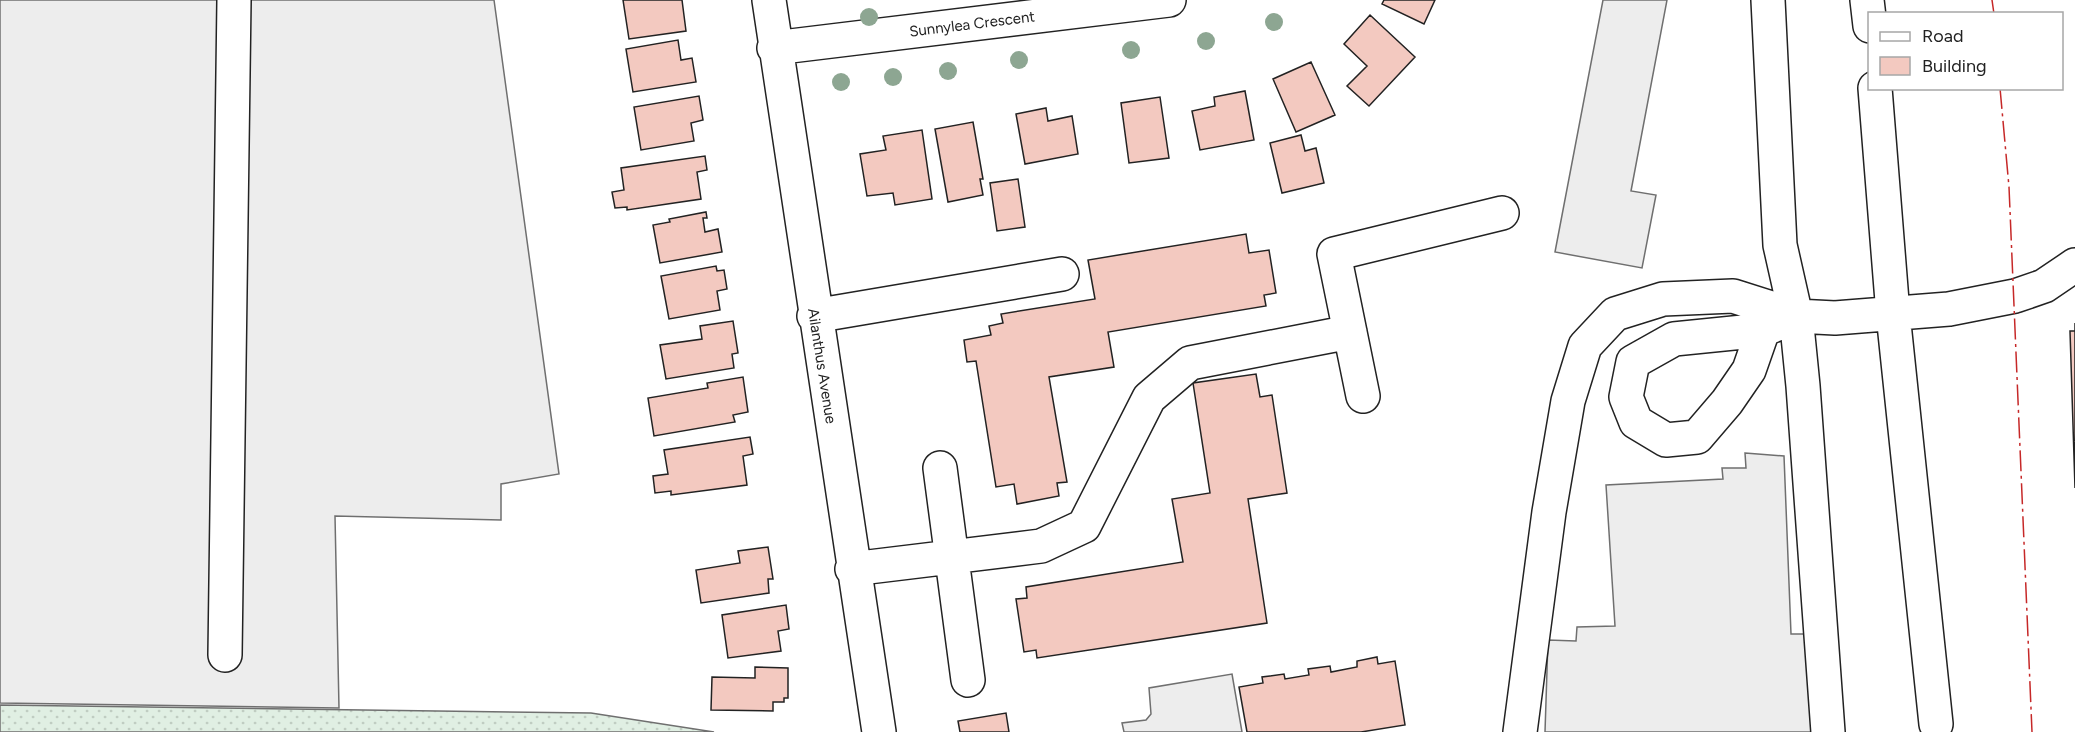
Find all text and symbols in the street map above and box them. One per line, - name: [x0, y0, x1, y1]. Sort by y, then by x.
- street label: Sunnylea Crescent: [908, 7, 1036, 41]
- legend: [1868, 12, 2063, 90]
- text: Road: [1922, 25, 1963, 47]
- text: Building: [1922, 55, 1987, 77]
- street label: Ailanthus Avenue: [804, 307, 840, 425]

